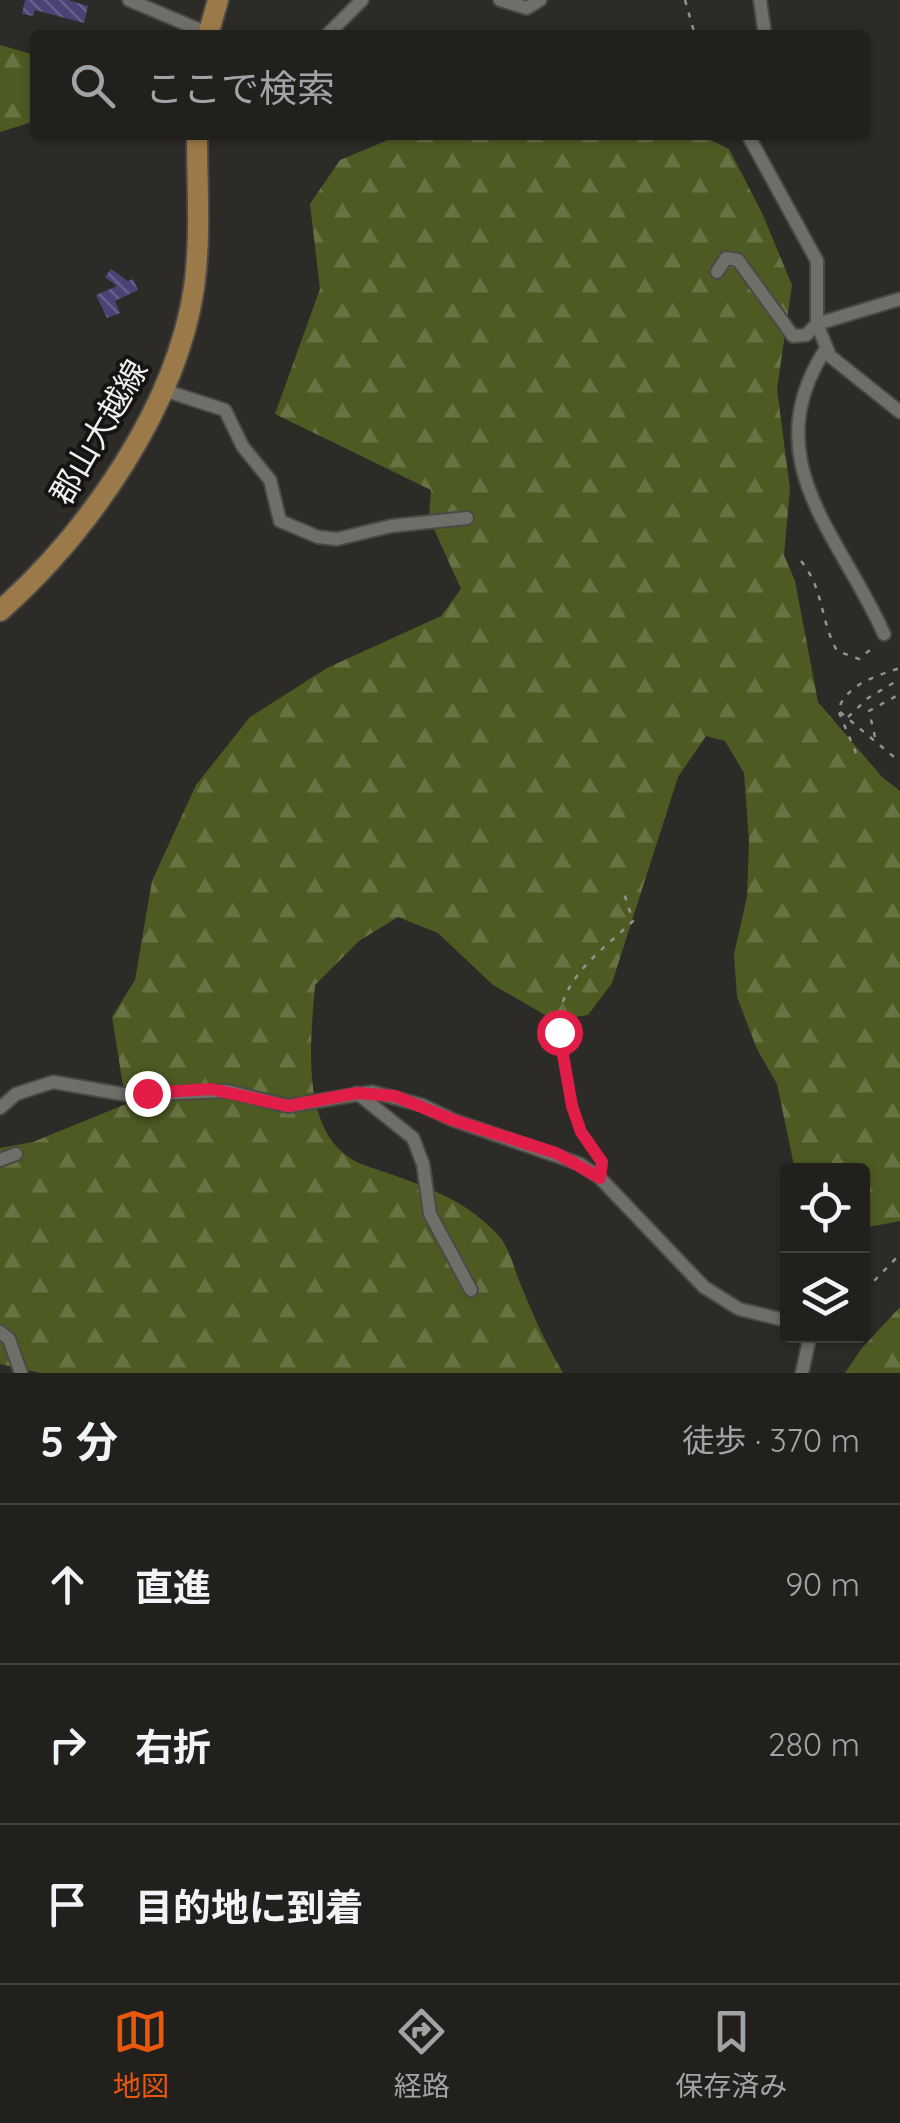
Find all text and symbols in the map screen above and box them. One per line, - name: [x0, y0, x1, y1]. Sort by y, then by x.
- search box: [30, 30, 870, 140]
- icon: search: [65, 58, 120, 113]
- text: ここで検索: [145, 64, 335, 112]
- street label: 郡山大越線: [41, 352, 155, 511]
- route start: [537, 1010, 583, 1056]
- route end: [125, 1071, 171, 1117]
- map controls: [780, 1163, 870, 1343]
- button: locate: [780, 1163, 870, 1253]
- button: layers: [780, 1253, 870, 1343]
- text: 5 分: [40, 1415, 118, 1468]
- text: 徒歩 · 370 m: [682, 1420, 860, 1460]
- icon: ahead: [40, 1557, 95, 1612]
- text: 直進: [135, 1563, 211, 1611]
- text: 90 m: [785, 1564, 860, 1604]
- icon: right: [40, 1717, 95, 1772]
- text: 右折: [135, 1723, 211, 1771]
- text: 280 m: [768, 1724, 860, 1764]
- icon: arrive: [40, 1877, 95, 1932]
- text: 目的地に到着: [135, 1883, 363, 1931]
- tab: 地図: [113, 2004, 169, 2104]
- tab: 経路: [394, 2004, 450, 2104]
- tab: 保存済み: [675, 2004, 787, 2104]

